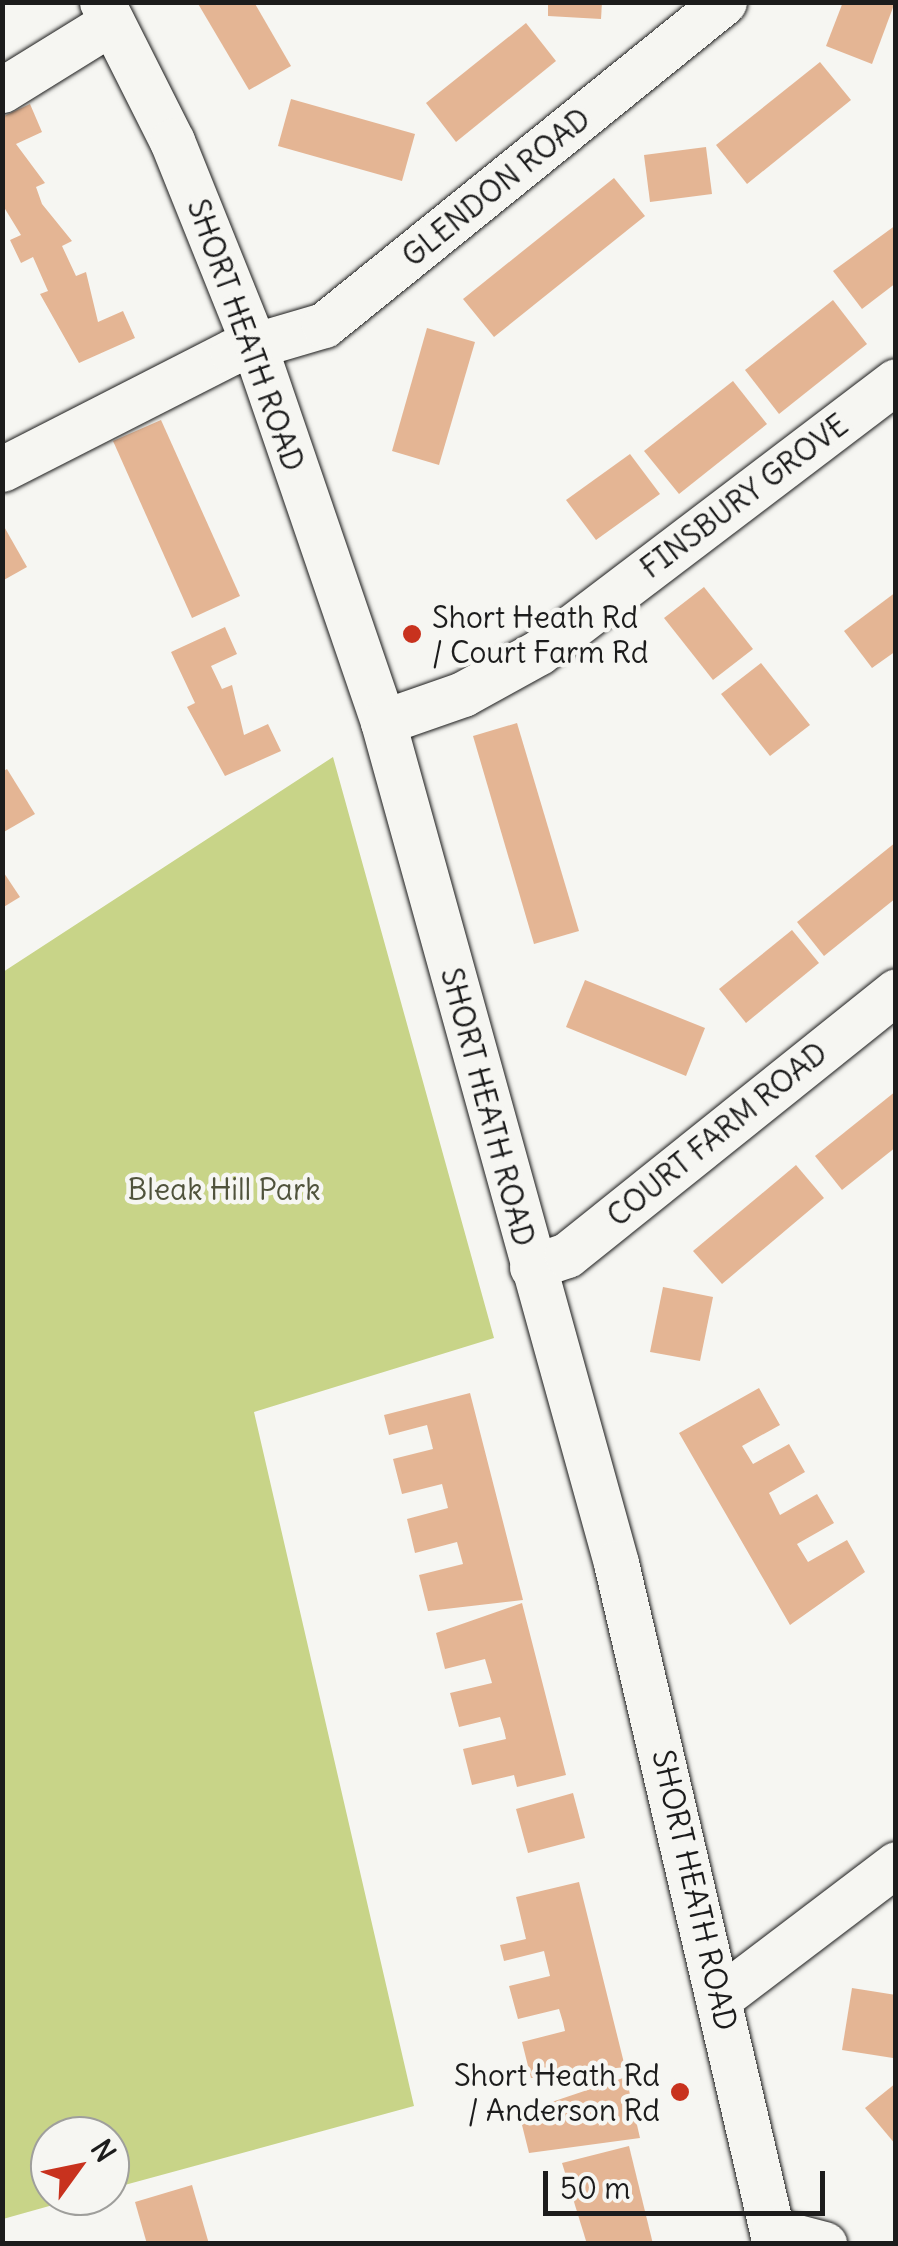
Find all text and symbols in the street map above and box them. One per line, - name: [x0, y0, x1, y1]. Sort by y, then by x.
- street label: GLENDON ROAD: [395, 100, 597, 274]
- street label: SHORT HEATH ROAD: [180, 194, 312, 476]
- street label: FINSBURY GROVE: [633, 406, 855, 586]
- place label: Short Heath Rd / Court Farm Rd: [432, 599, 648, 670]
- marker: Short Heath Rd / Court Farm Rd: [401, 623, 423, 645]
- street label: SHORT HEATH ROAD: [434, 964, 542, 1250]
- street label: COURT FARM ROAD: [600, 1034, 834, 1234]
- park label: Bleak Hill Park: [128, 1171, 320, 1207]
- street label: SHORT HEATH ROAD: [645, 1746, 745, 2034]
- place label: Short Heath Rd / Anderson Rd: [454, 2057, 660, 2128]
- marker: Short Heath Rd / Anderson Rd: [669, 2081, 691, 2103]
- north arrow: [30, 2116, 130, 2216]
- text: N: [83, 2133, 124, 2169]
- scale bar: [548, 2151, 830, 2213]
- text: 50 m: [560, 2169, 630, 2207]

